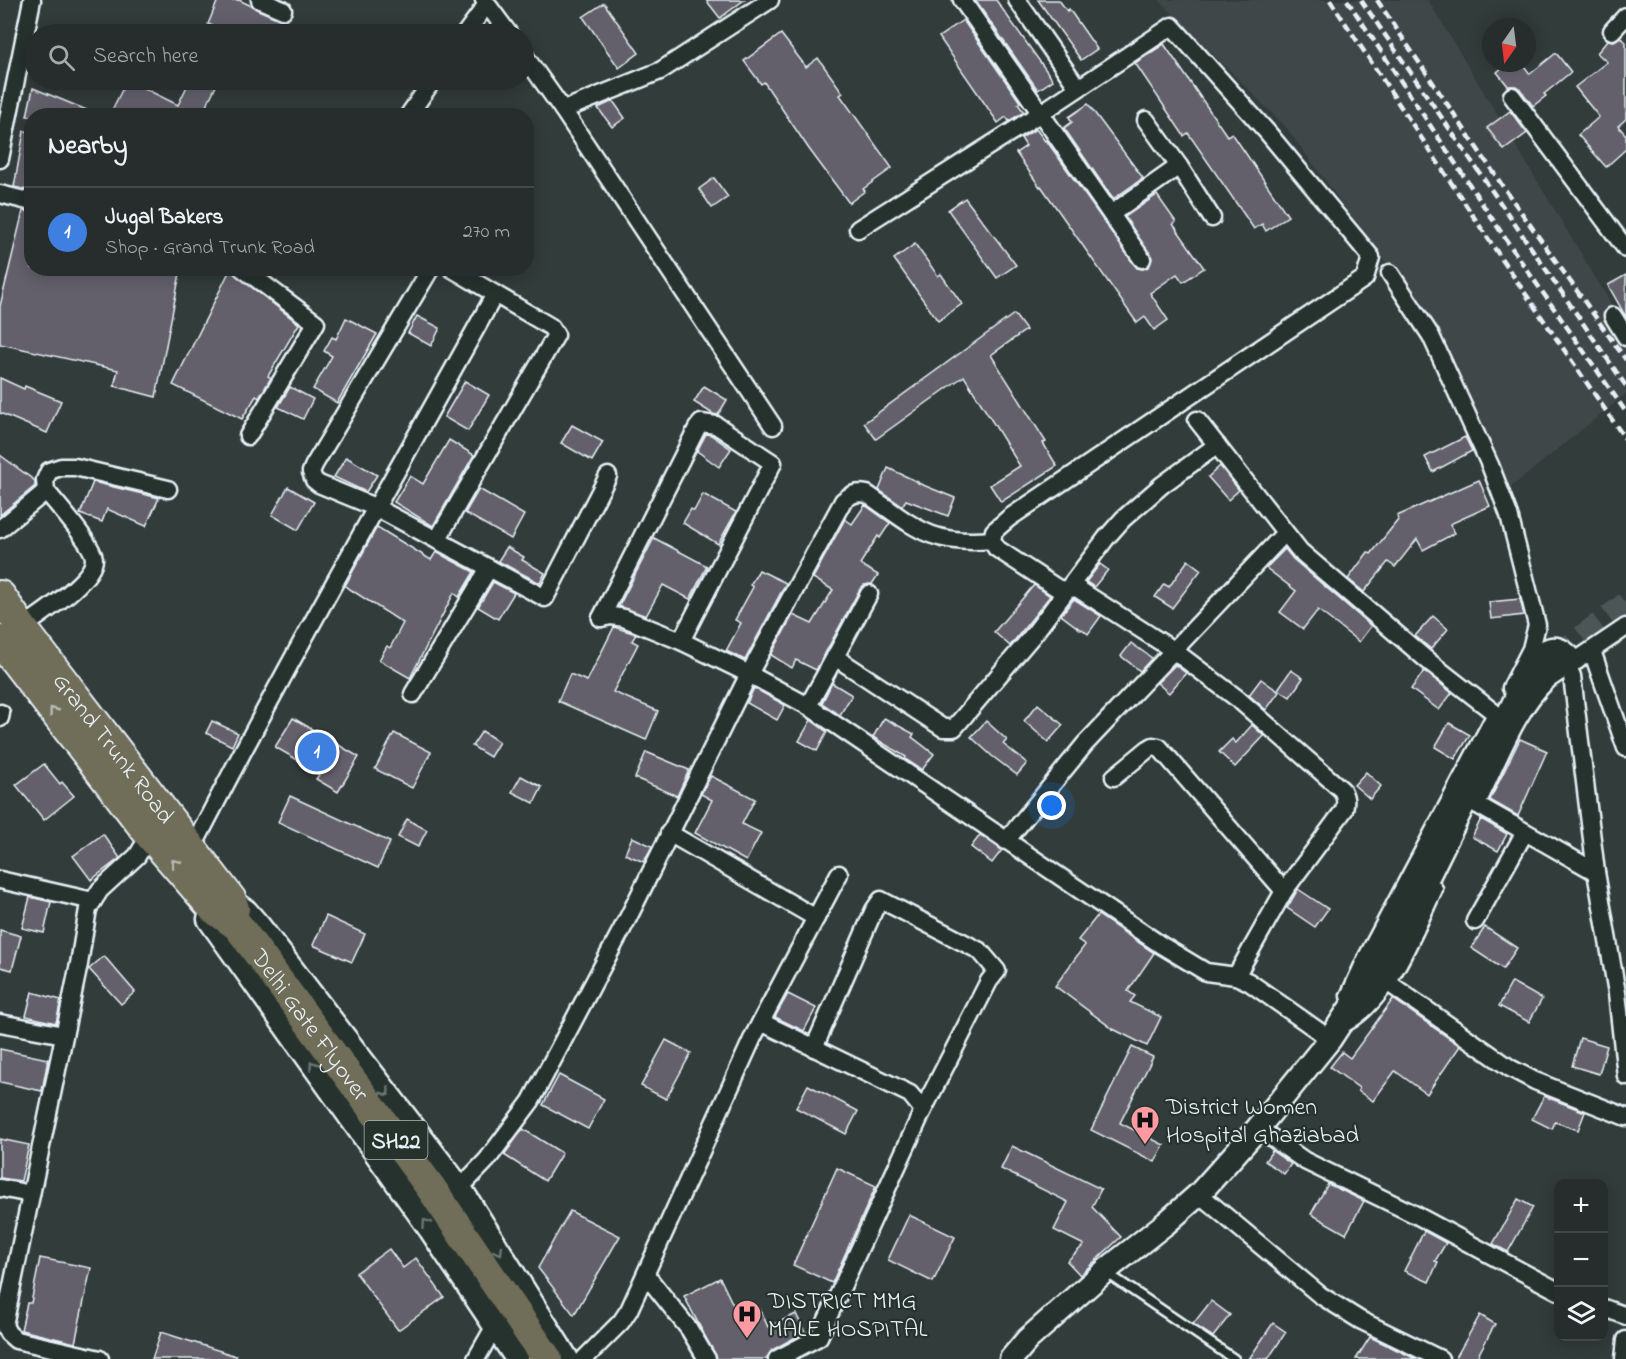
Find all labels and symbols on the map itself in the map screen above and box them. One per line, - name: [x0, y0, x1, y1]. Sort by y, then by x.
- north arrow: [1482, 18, 1536, 72]
- street label: Grand Trunk Road: [43, 666, 182, 833]
- one-way arrow: [49, 707, 60, 718]
- pin: 1: [298, 730, 336, 774]
- your location: [1037, 791, 1066, 820]
- one-way arrow: [171, 859, 182, 870]
- street label: Delhi Gate Flyover: [240, 942, 377, 1110]
- one-way arrow: [309, 1060, 320, 1071]
- one-way arrow: [379, 1086, 390, 1097]
- place label: District Women Hospital Ghaziabad: [1165, 1091, 1359, 1154]
- hospital icon: District Women Hospital Ghaziabad: [1129, 1104, 1161, 1146]
- road number: SH22: [364, 1121, 428, 1159]
- one-way arrow: [422, 1219, 433, 1230]
- one-way arrow: [492, 1245, 504, 1255]
- place label: DISTRICT MMG MALE HOSPITAL: [767, 1285, 928, 1348]
- hospital icon: DISTRICT MMG MALE HOSPITAL: [731, 1298, 763, 1340]

